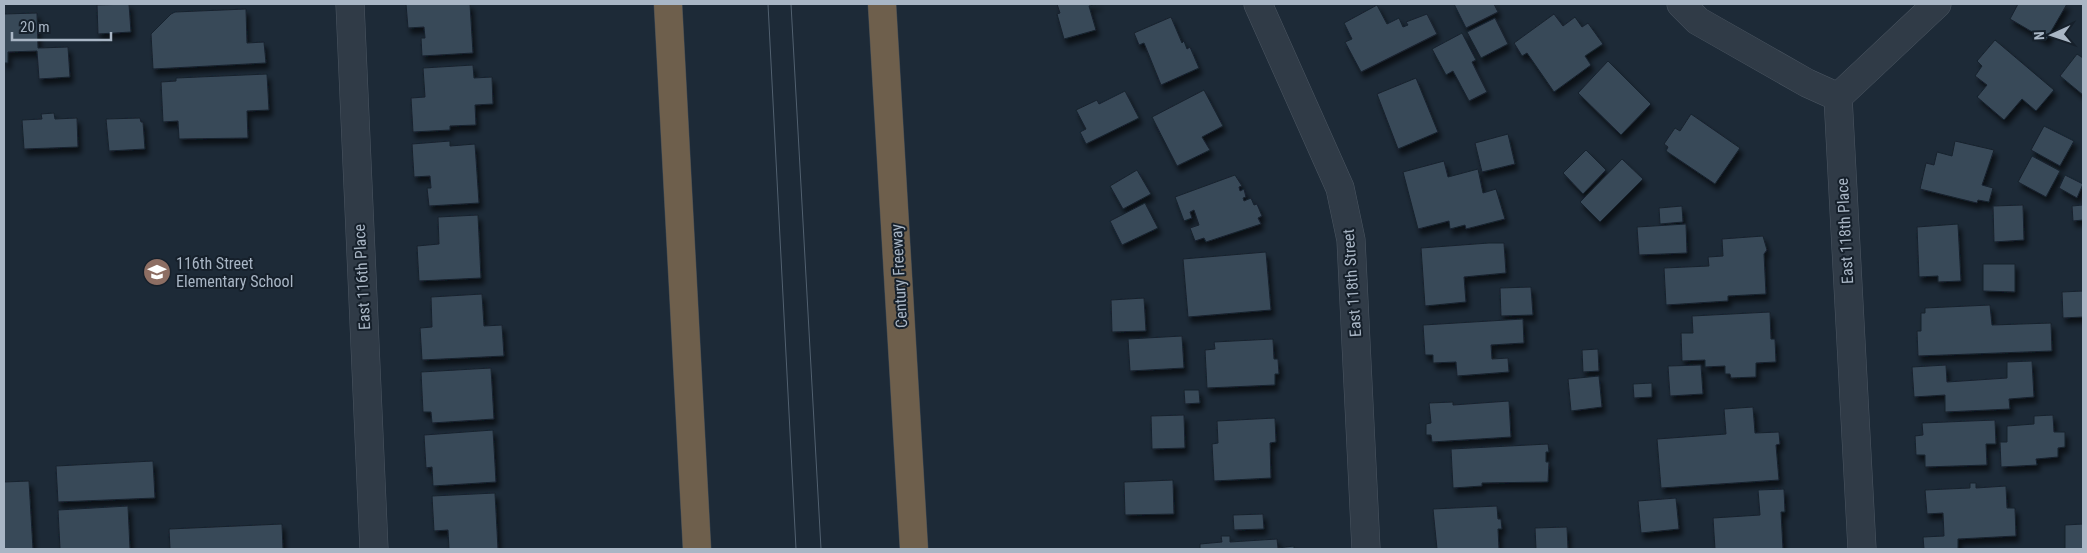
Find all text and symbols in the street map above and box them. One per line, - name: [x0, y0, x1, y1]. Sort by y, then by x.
- scale bar: [12, 10, 111, 42]
- north arrow: [2027, 10, 2077, 60]
- text: 20 m: [20, 18, 50, 36]
- text: N: [2031, 31, 2047, 40]
- street label: East 118th Place: [1833, 177, 1857, 285]
- street label: East 116th Place: [350, 223, 374, 331]
- street label: Century Freeway: [887, 223, 911, 328]
- street label: East 118th Street: [1339, 228, 1365, 338]
- place label: 116th Street Elementary School: [176, 254, 293, 291]
- school or university icon: 116th Street Elementary School: [142, 257, 172, 287]

